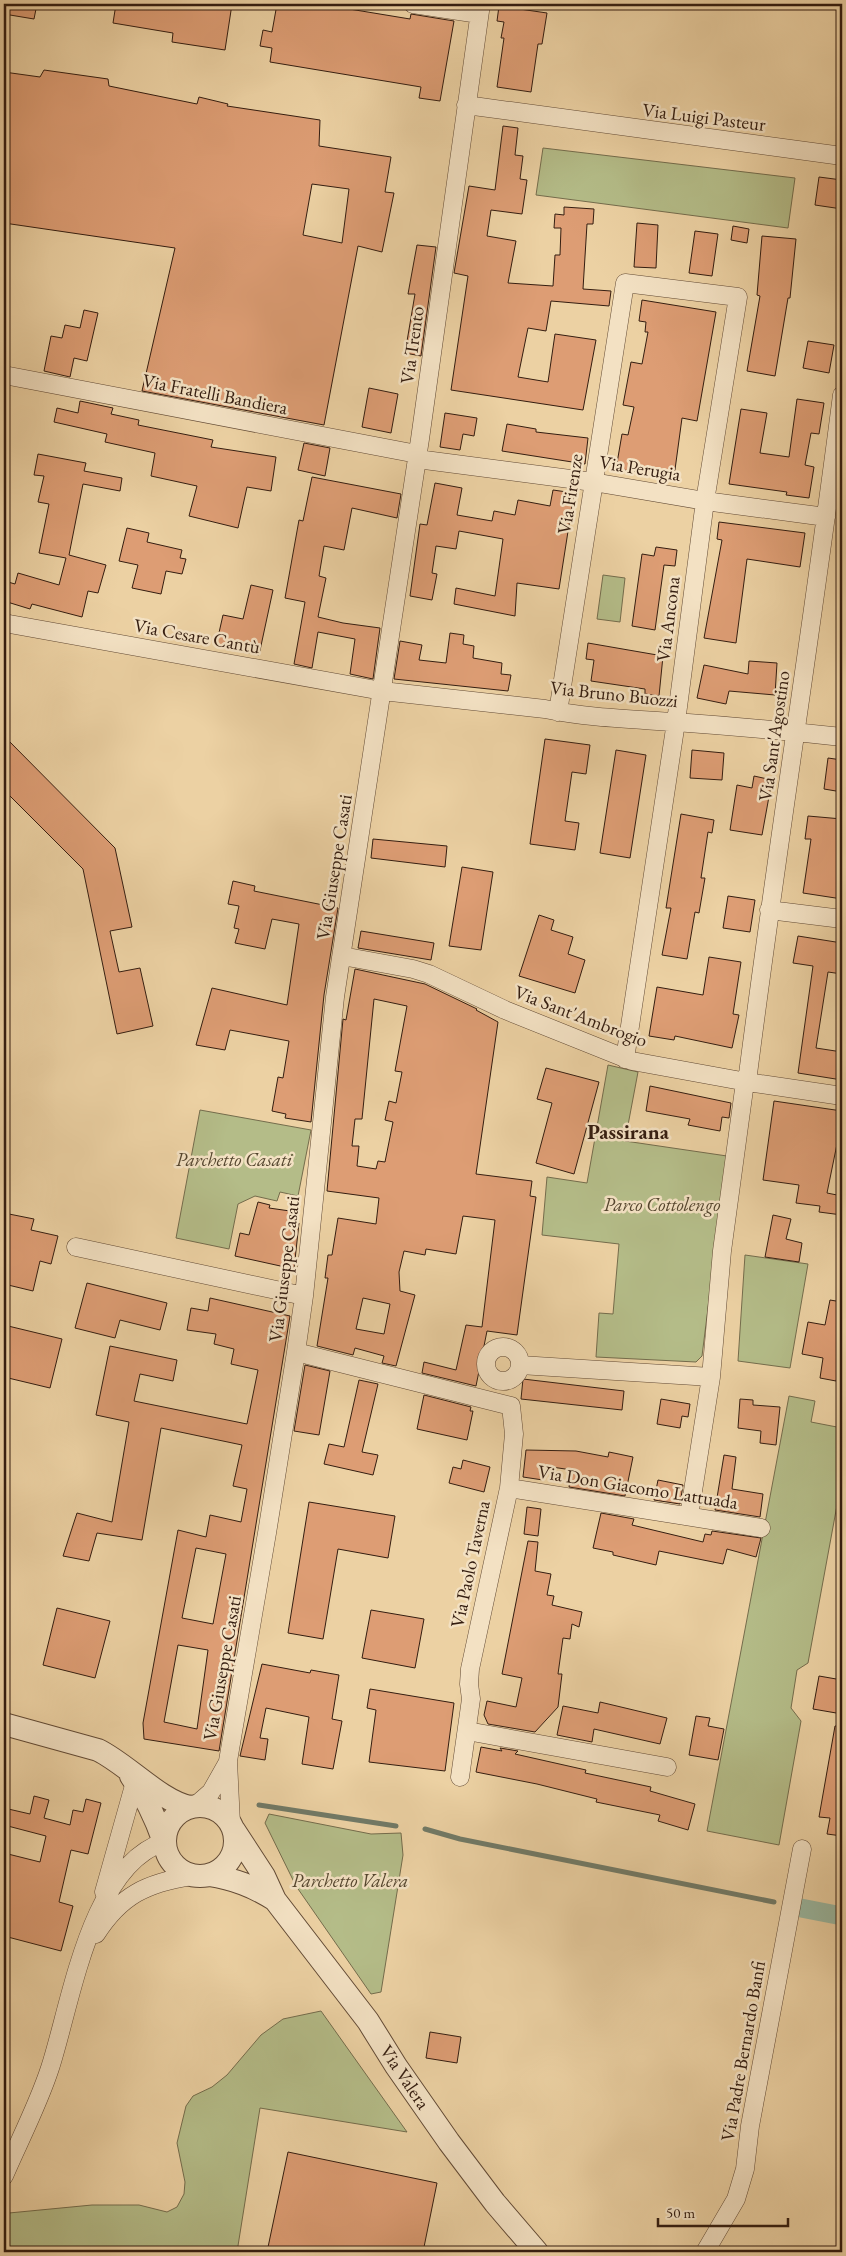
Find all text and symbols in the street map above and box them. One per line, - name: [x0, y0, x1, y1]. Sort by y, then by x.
- street label: Via Luigi Pasteur: [641, 97, 768, 137]
- street label: Via Trento: [394, 304, 430, 386]
- street label: Via Fratelli Bandiera: [140, 368, 290, 420]
- street label: Via Perugia: [597, 449, 683, 487]
- street label: Via Firenze: [551, 452, 589, 536]
- street label: Via Ancona: [650, 574, 686, 663]
- street label: Via Cesare Cantù: [132, 613, 262, 659]
- street label: Via Sant'Agostino: [752, 669, 796, 803]
- street label: Via Bruno Buozzi: [549, 675, 680, 713]
- street label: Via Giuseppe Casati: [310, 792, 358, 941]
- street label: Via Sant'Ambrogio: [511, 979, 651, 1053]
- district label: Passirana: [587, 1118, 670, 1145]
- park label: Parchetto Casati: [176, 1147, 294, 1172]
- park label: Parco Cottolengo: [604, 1192, 720, 1217]
- street label: Via Giuseppe Casati: [263, 1194, 305, 1343]
- street label: Via Don Giacomo Lattuada: [536, 1459, 740, 1515]
- street label: Via Paolo Taverna: [444, 1498, 496, 1630]
- street label: Via Giuseppe Casati: [197, 1593, 247, 1742]
- park label: Parchetto Valera: [292, 1868, 408, 1893]
- street label: Via Padre Bernardo Banfi: [715, 1959, 771, 2143]
- street label: Via Valera: [374, 2040, 436, 2114]
- scale bar: [658, 2196, 788, 2228]
- text: 50 m: [666, 2203, 695, 2222]

